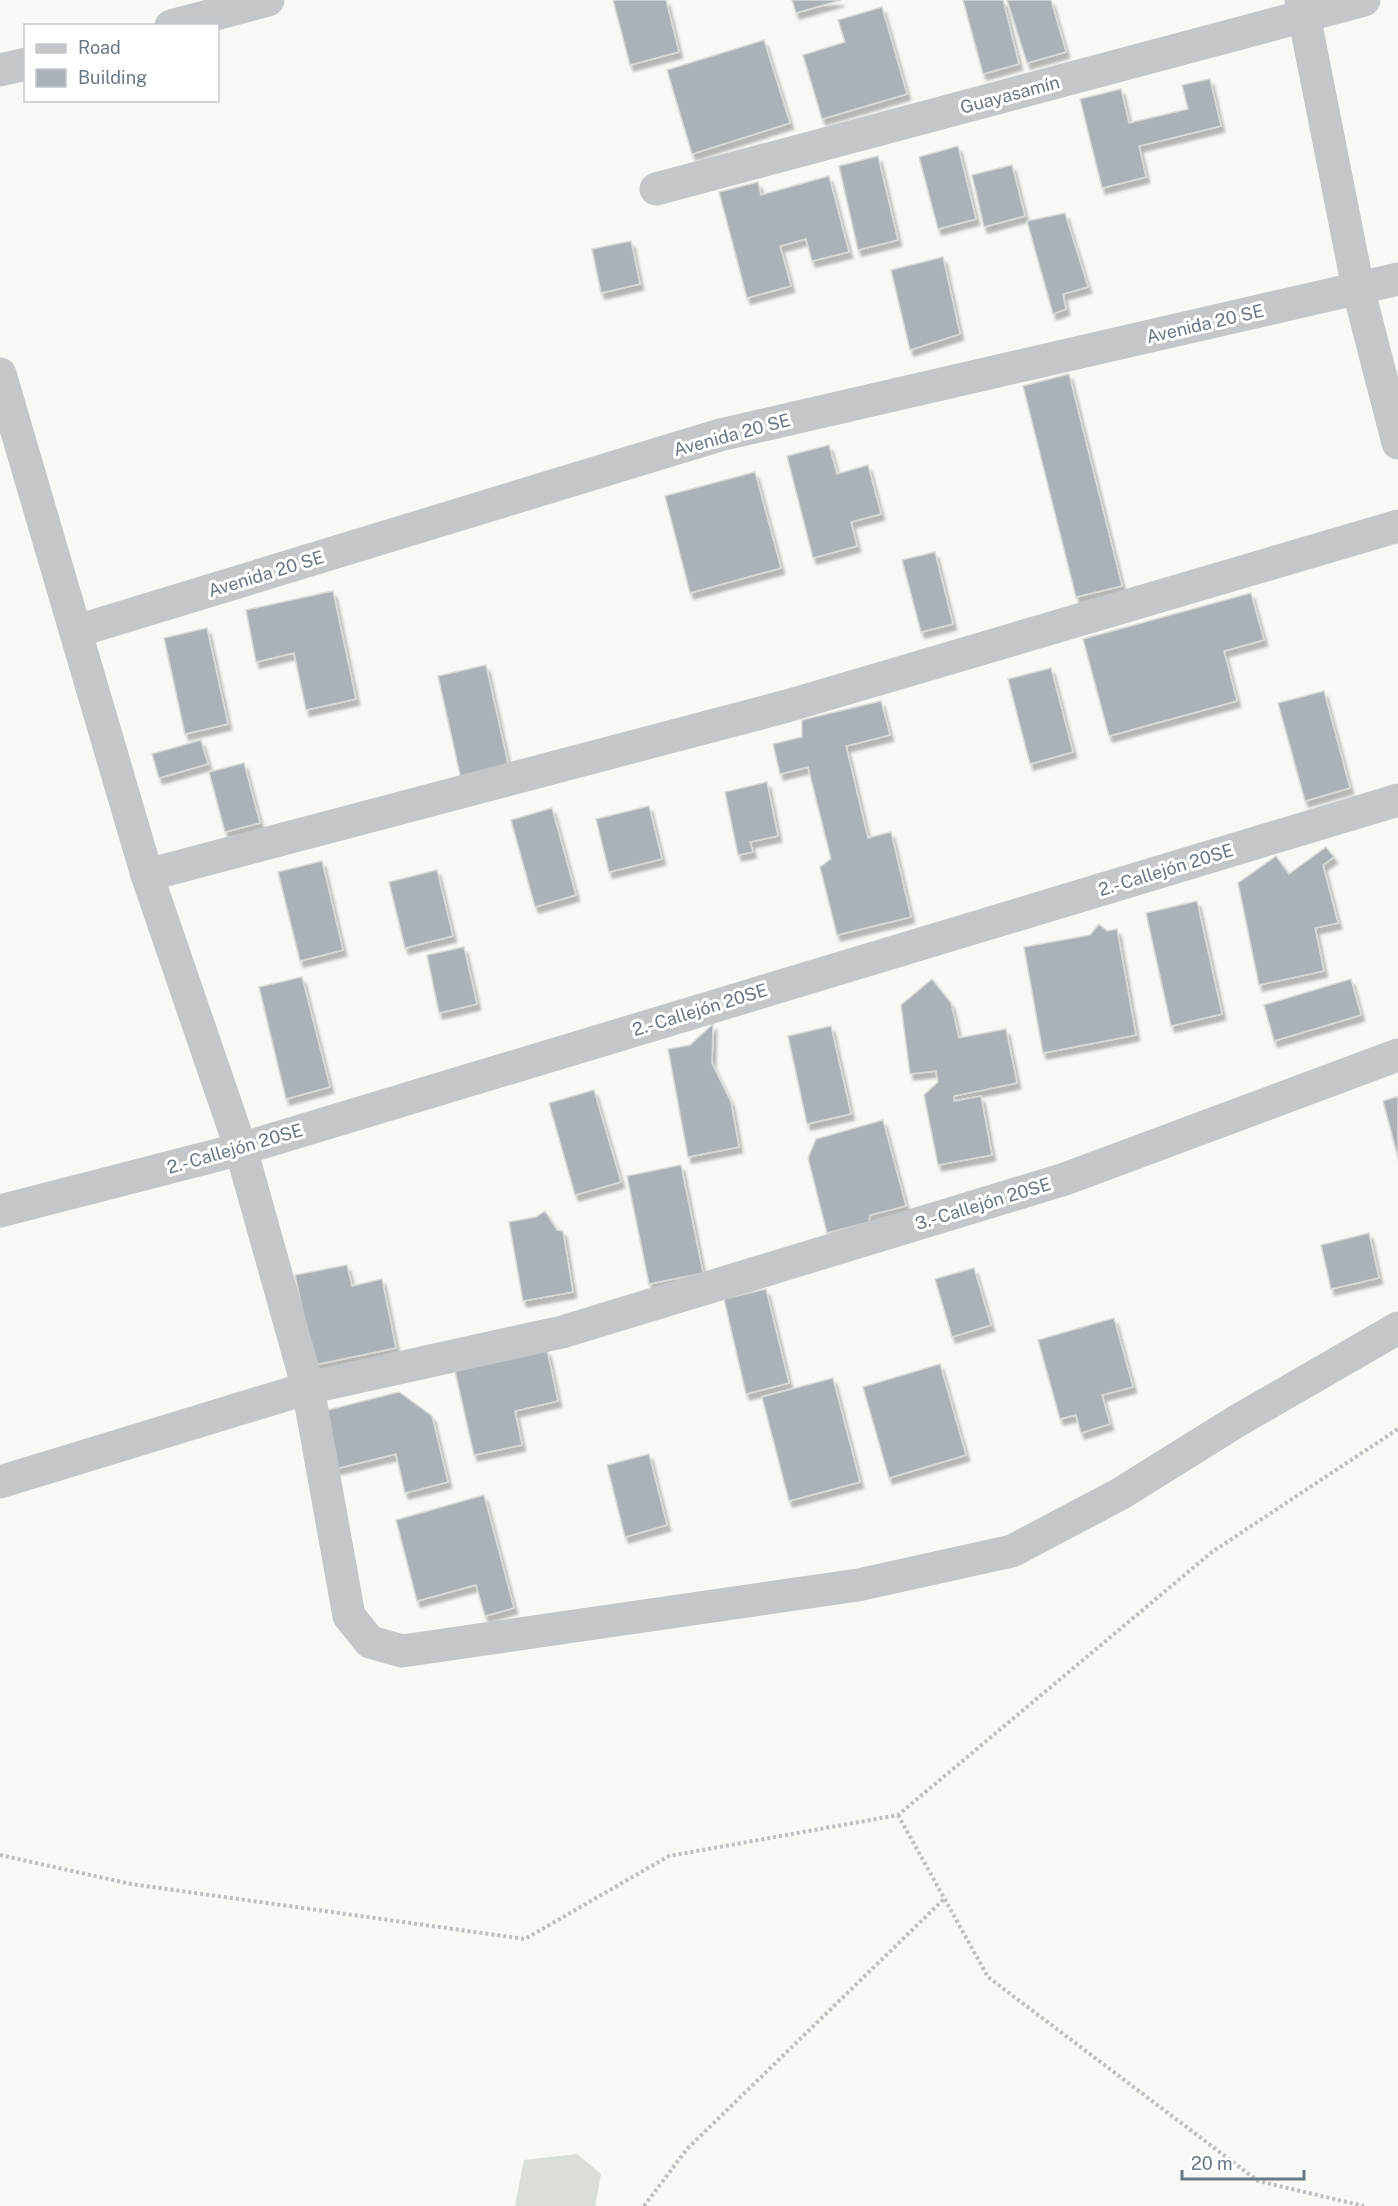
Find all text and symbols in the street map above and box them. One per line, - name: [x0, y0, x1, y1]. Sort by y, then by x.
- legend: [24, 24, 219, 102]
- text: Road: [78, 37, 121, 58]
- text: Building: [78, 67, 147, 88]
- street label: Guayasamín: [958, 71, 1062, 118]
- street label: Avenida 20 SE: [1144, 300, 1266, 347]
- street label: Avenida 20 SE: [671, 409, 793, 460]
- street label: Avenida 20 SE: [205, 546, 326, 601]
- street label: 2.- Callejón 20SE: [1096, 839, 1236, 900]
- street label: 2.- Callejón 20SE: [630, 979, 770, 1040]
- street label: 2.- Callejón 20SE: [165, 1119, 305, 1178]
- street label: 3.- Callejón 20SE: [912, 1173, 1053, 1234]
- scale bar: [1182, 2143, 1304, 2181]
- text: 20 m: [1191, 2153, 1233, 2174]

